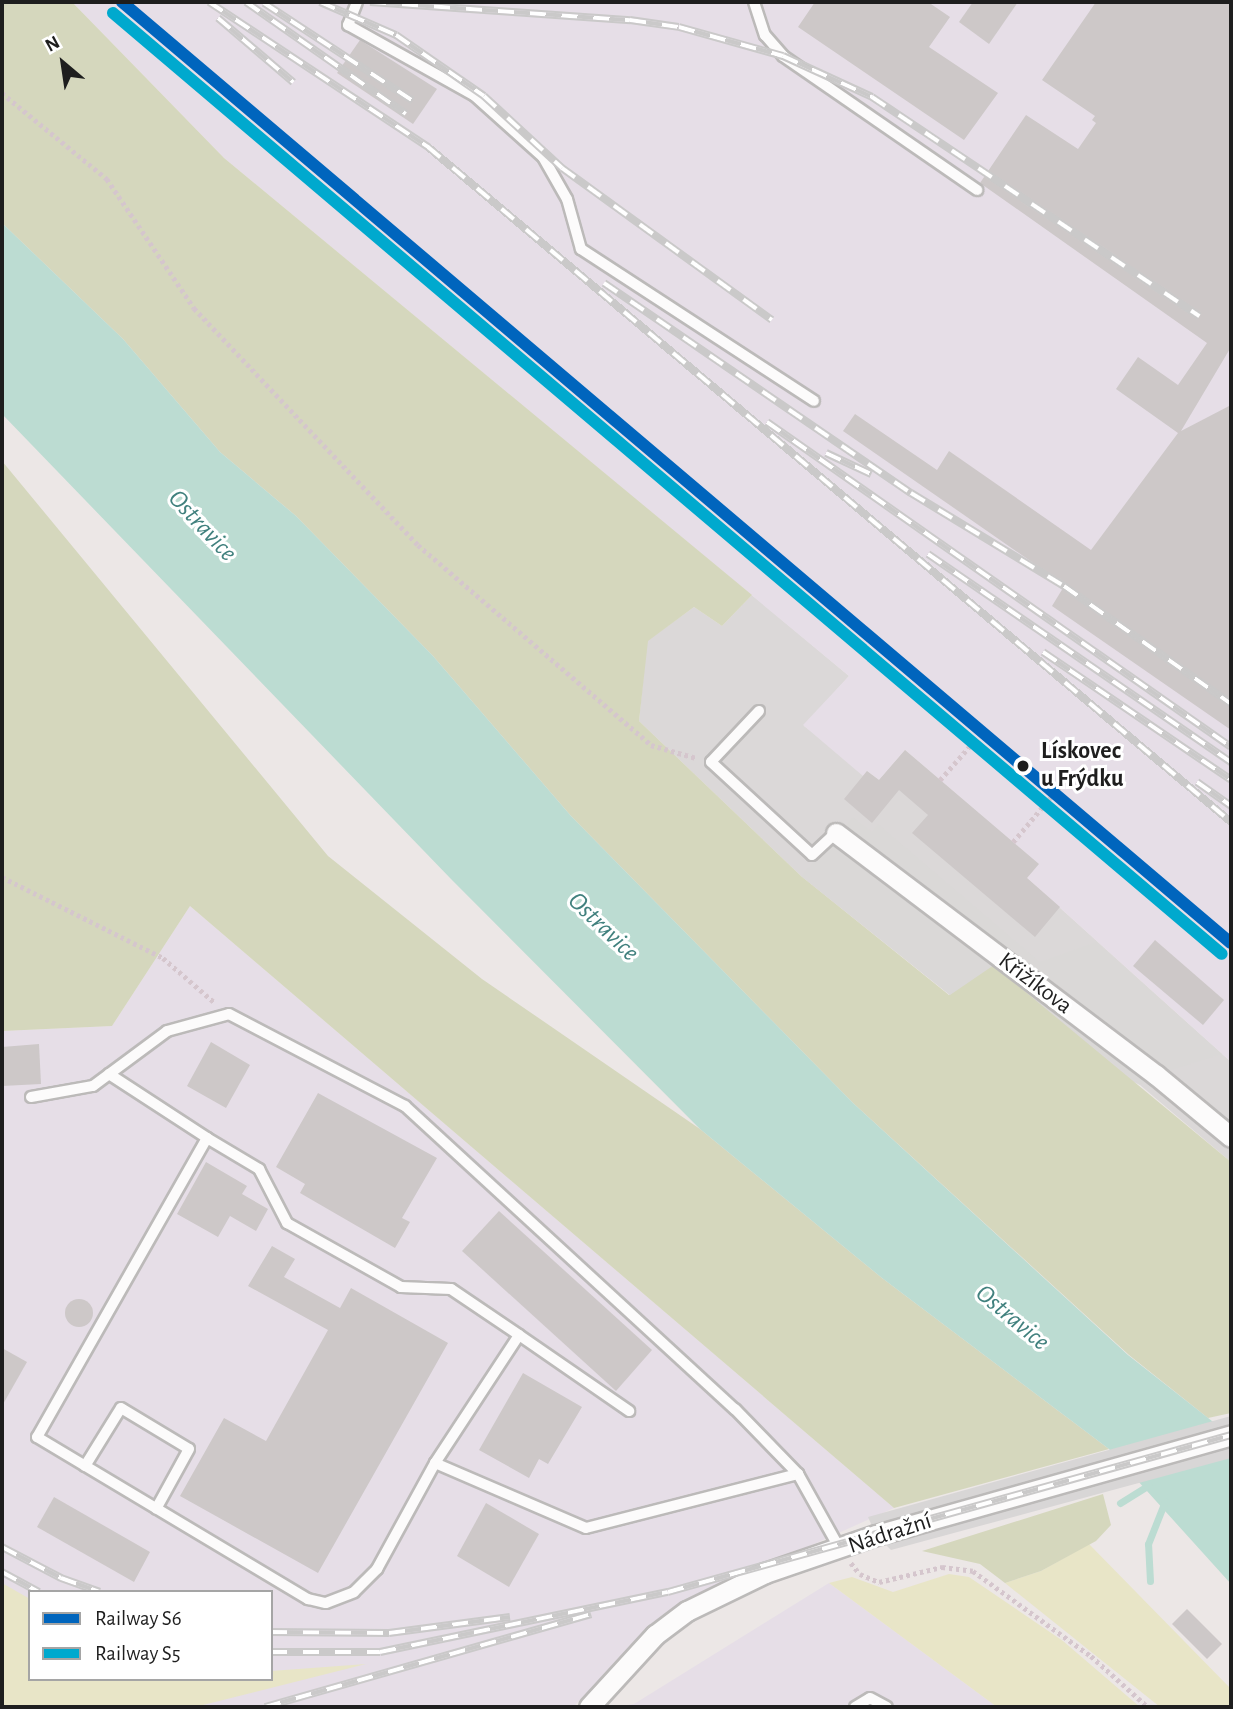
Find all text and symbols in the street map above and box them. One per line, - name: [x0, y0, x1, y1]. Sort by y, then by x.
- north arrow: [28, 28, 98, 98]
- text: N: [42, 33, 63, 56]
- water label: Ostravice: [161, 484, 243, 568]
- place label: Lískovec u Frýdku: [1041, 738, 1124, 794]
- marker: Lískovec u Frýdku: [1011, 754, 1035, 778]
- water label: Ostravice: [561, 886, 645, 968]
- street label: Křižíkova: [992, 947, 1078, 1021]
- water label: Ostravice: [969, 1278, 1055, 1358]
- street label: Nádražní: [845, 1507, 935, 1561]
- legend: [28, 1590, 273, 1681]
- text: Railway S6: [95, 1608, 182, 1629]
- text: Railway S5: [95, 1643, 181, 1664]

